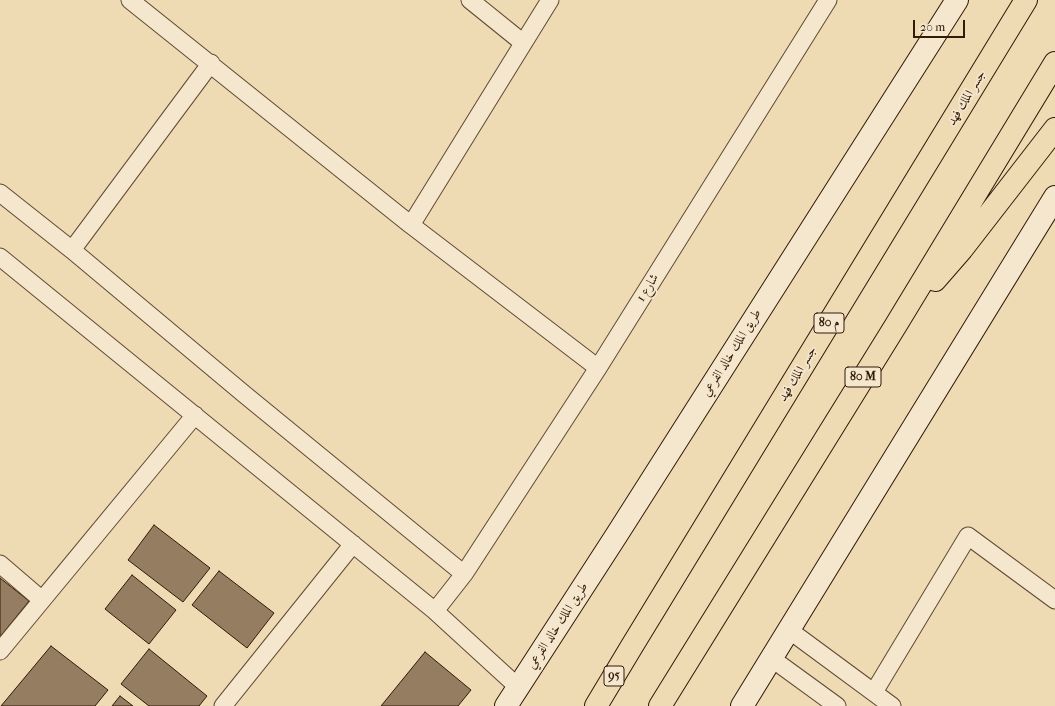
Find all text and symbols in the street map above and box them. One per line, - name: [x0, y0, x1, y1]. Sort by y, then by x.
- scale bar: [915, 12, 967, 38]
- text: 20 m: [920, 20, 945, 34]
- street label: جسر الملك فهد: [944, 67, 990, 129]
- street label: شارع 1: [633, 271, 663, 305]
- street label: طريق الملك خالد الفرعي: [699, 306, 765, 400]
- road number: م 80: [814, 313, 844, 333]
- street label: جسر الملك فهد: [775, 343, 821, 405]
- road number: 80 M: [845, 367, 881, 387]
- street label: طريق الملك خالد الفرعي: [524, 580, 592, 672]
- road number: 95: [604, 666, 624, 686]

